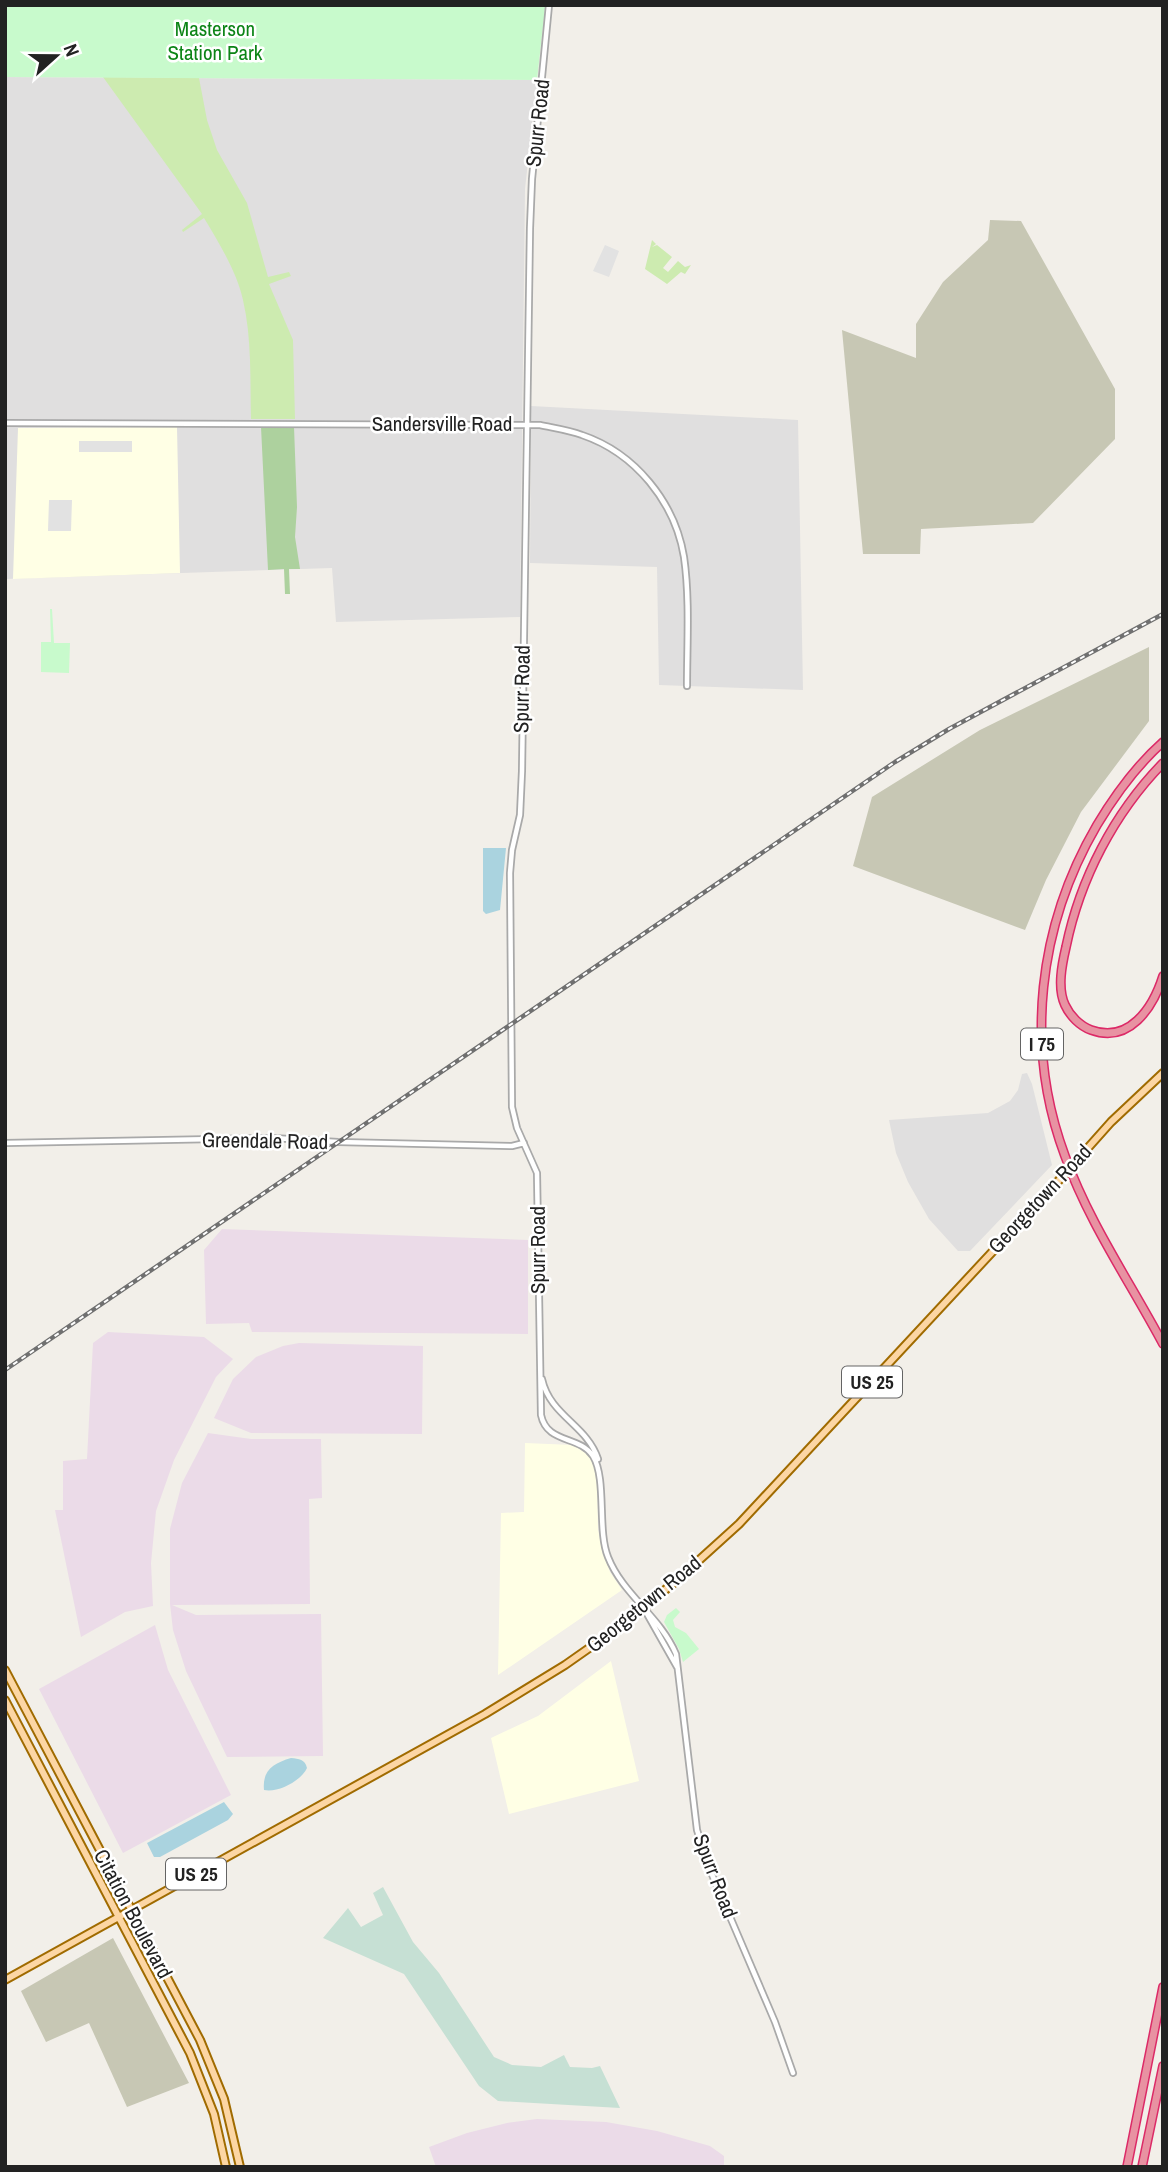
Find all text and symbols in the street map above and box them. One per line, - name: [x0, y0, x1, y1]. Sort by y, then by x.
- park label: Masterson Station Park: [168, 14, 263, 67]
- north arrow: [21, 21, 91, 91]
- text: N: [58, 40, 86, 60]
- street label: Spurr Road: [518, 78, 557, 168]
- street label: Sandersville Road: [372, 409, 512, 438]
- street label: Spurr Road: [506, 645, 537, 733]
- road number: I 75: [1021, 1028, 1063, 1060]
- street label: Greendale Road: [202, 1125, 328, 1156]
- street label: Georgetown Road: [981, 1138, 1098, 1260]
- street label: Spurr Road: [523, 1206, 552, 1294]
- road number: US 25: [842, 1366, 902, 1398]
- street label: Georgetown Road: [580, 1548, 707, 1659]
- street label: Spurr Road: [686, 1830, 745, 1922]
- street label: Citation Boulevard: [87, 1844, 180, 1984]
- road number: US 25: [166, 1858, 226, 1890]

